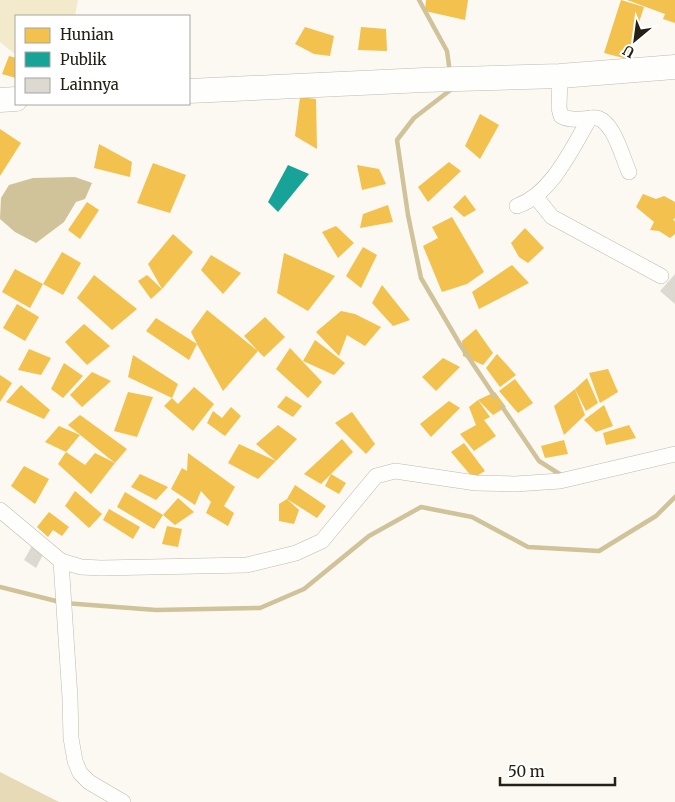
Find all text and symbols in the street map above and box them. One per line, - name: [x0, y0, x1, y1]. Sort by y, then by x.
- legend: [15, 15, 190, 105]
- north arrow: [610, 15, 660, 65]
- text: Hunian: [60, 25, 114, 44]
- text: U: [619, 41, 638, 62]
- text: Publik: [60, 50, 107, 69]
- text: Lainnya: [60, 75, 119, 94]
- scale bar: [500, 754, 615, 786]
- text: 50 m: [508, 762, 545, 781]

